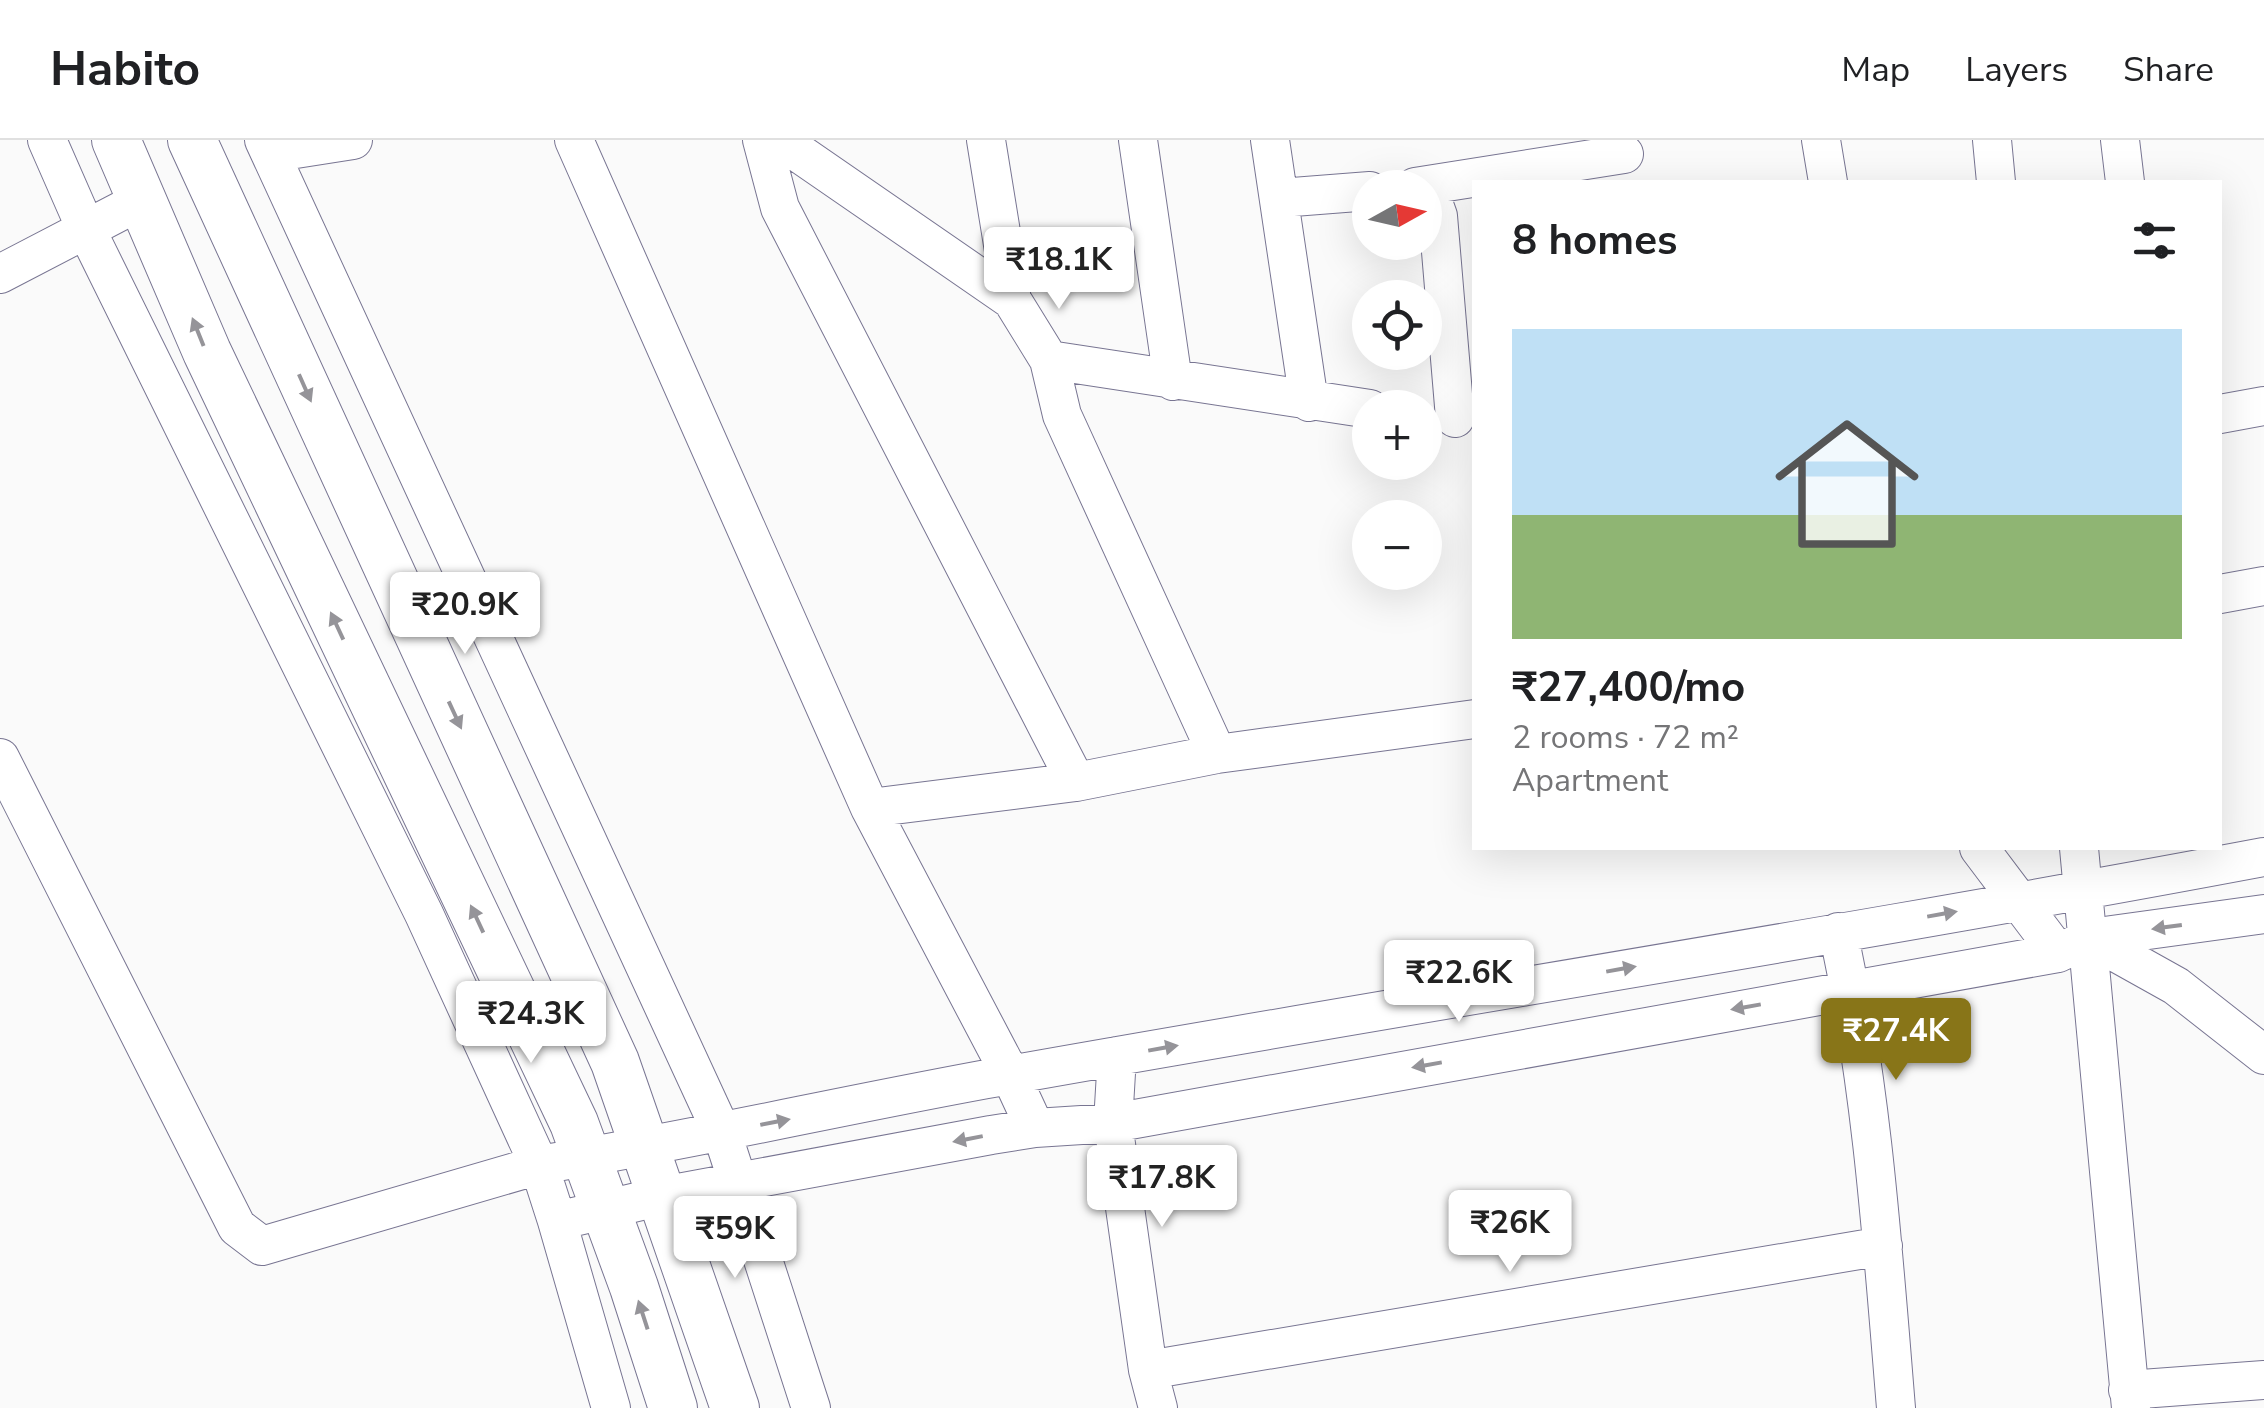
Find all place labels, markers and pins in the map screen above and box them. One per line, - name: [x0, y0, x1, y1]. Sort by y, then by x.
- pin: ₹18.1K: [978, 227, 1140, 312]
- pin: ₹20.9K: [384, 572, 546, 657]
- pin: ₹22.6K: [1378, 940, 1540, 1025]
- pin: ₹24.3K: [450, 981, 612, 1066]
- pin: ₹27.4K: [1815, 998, 1977, 1083]
- pin: ₹17.8K: [1081, 1145, 1243, 1230]
- pin: ₹26K: [1451, 1190, 1569, 1275]
- pin: ₹59K: [676, 1196, 794, 1281]

